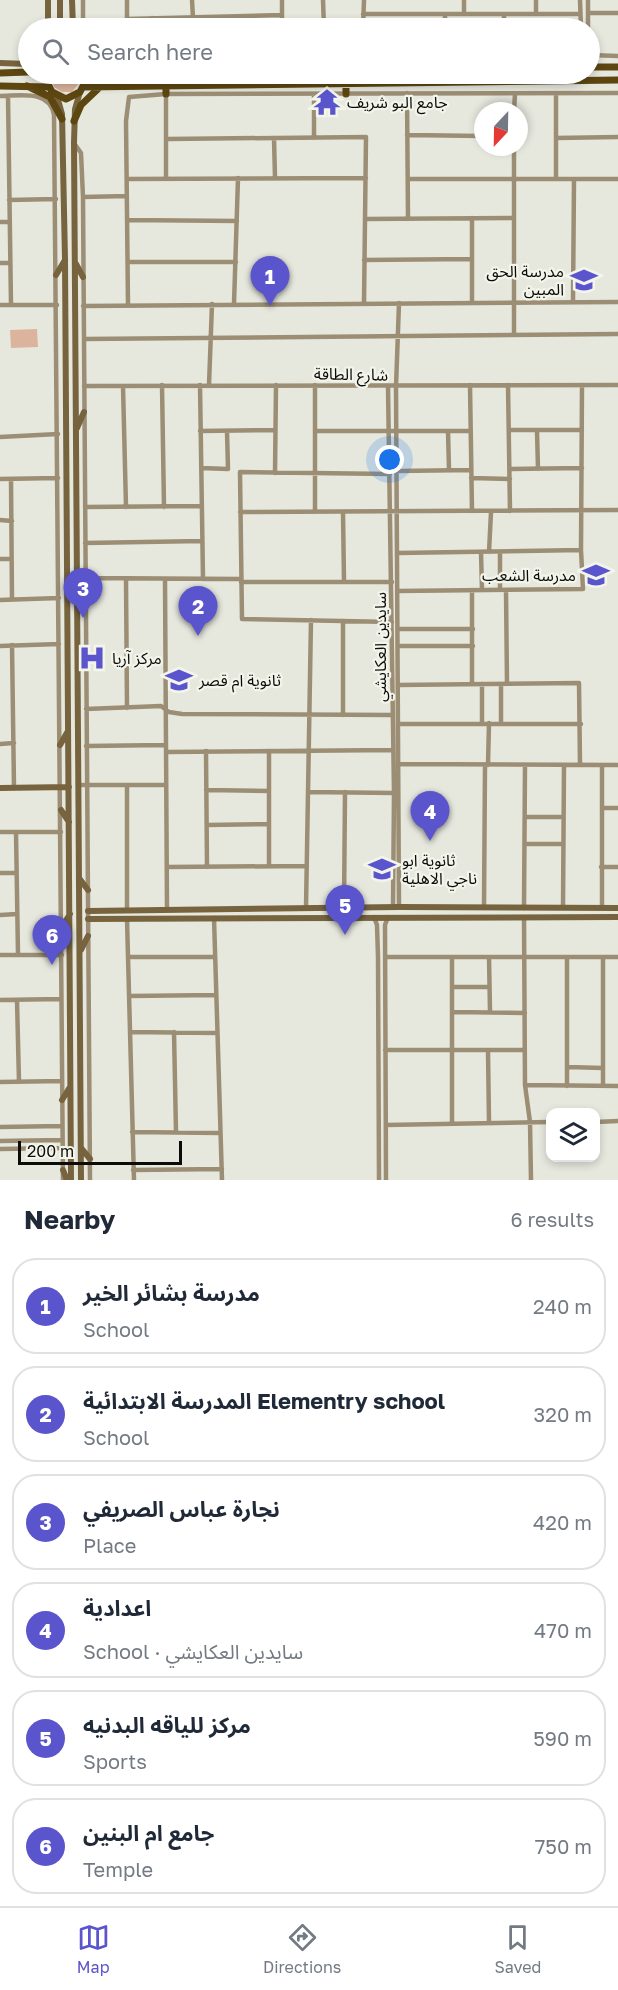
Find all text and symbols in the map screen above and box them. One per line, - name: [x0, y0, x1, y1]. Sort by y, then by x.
- search box: [18, 18, 600, 84]
- icon: search: [39, 35, 72, 68]
- text: Search here: [87, 38, 213, 65]
- temple icon: جامع البو شريف: [312, 87, 342, 117]
- place label: جامع البو شريف: [347, 92, 448, 115]
- north arrow: [474, 102, 528, 156]
- pin: 1: [250, 256, 290, 306]
- place label: مدرسة الحق المبين: [486, 261, 564, 299]
- school or university icon: مدرسة الحق المبين: [569, 265, 599, 295]
- street label: شارع الطاقة: [314, 363, 388, 388]
- your location: [375, 445, 404, 474]
- school or university icon: مدرسة الشعب: [581, 560, 611, 590]
- place label: مدرسة الشعب: [482, 565, 576, 585]
- pin: 3: [64, 568, 103, 618]
- pin: 2: [178, 586, 218, 636]
- street label: سايدين العكايشي: [370, 592, 393, 702]
- hospital icon: مركز آريا: [77, 643, 107, 673]
- place label: مركز آريا: [112, 648, 162, 668]
- school or university icon: ثانوية ام قصر: [164, 665, 194, 695]
- place label: ثانوية ام قصر: [198, 670, 281, 693]
- pin: 4: [410, 792, 450, 841]
- place label: ثانوية ابو ناجي الاهلية: [402, 850, 477, 891]
- school or university icon: ثانوية ابو ناجي الاهلية: [367, 854, 397, 884]
- pin: 5: [326, 886, 364, 935]
- pin: 6: [32, 916, 72, 965]
- map controls: [546, 1108, 600, 1162]
- button: layers: [546, 1108, 600, 1162]
- scale bar: [18, 1138, 182, 1166]
- text: 200 m: [27, 1141, 74, 1161]
- text: Nearby: [24, 1204, 115, 1235]
- text: 6 results: [510, 1207, 594, 1231]
- text: مدرسة بشائر الخير: [83, 1279, 260, 1306]
- text: 1: [40, 1294, 51, 1318]
- text: 240 m: [533, 1294, 592, 1318]
- text: School: [83, 1317, 149, 1341]
- text: المدرسة الابتدائية Elementry school: [83, 1387, 445, 1414]
- text: 2: [39, 1402, 52, 1426]
- text: 320 m: [534, 1402, 592, 1426]
- text: School: [83, 1425, 149, 1449]
- text: نجارة عباس الصريفي: [83, 1495, 280, 1522]
- text: 3: [39, 1510, 52, 1534]
- text: 420 m: [533, 1510, 592, 1534]
- text: Place: [83, 1533, 136, 1557]
- text: اعدادية: [83, 1594, 151, 1621]
- text: 4: [39, 1618, 52, 1642]
- text: 470 m: [534, 1618, 592, 1642]
- text: School · سايدين العكايشي: [83, 1639, 303, 1663]
- text: مركز للياقه البدنيه: [83, 1711, 251, 1738]
- text: 5: [39, 1726, 52, 1750]
- text: 590 m: [533, 1726, 592, 1750]
- text: Sports: [83, 1749, 147, 1773]
- text: جامع ام البنين: [83, 1819, 214, 1846]
- text: 6: [39, 1834, 52, 1858]
- text: 750 m: [535, 1834, 592, 1858]
- text: Temple: [83, 1857, 153, 1881]
- tab: Map: [77, 1921, 110, 1977]
- tab: Directions: [263, 1921, 341, 1977]
- tab: Saved: [495, 1921, 541, 1977]

